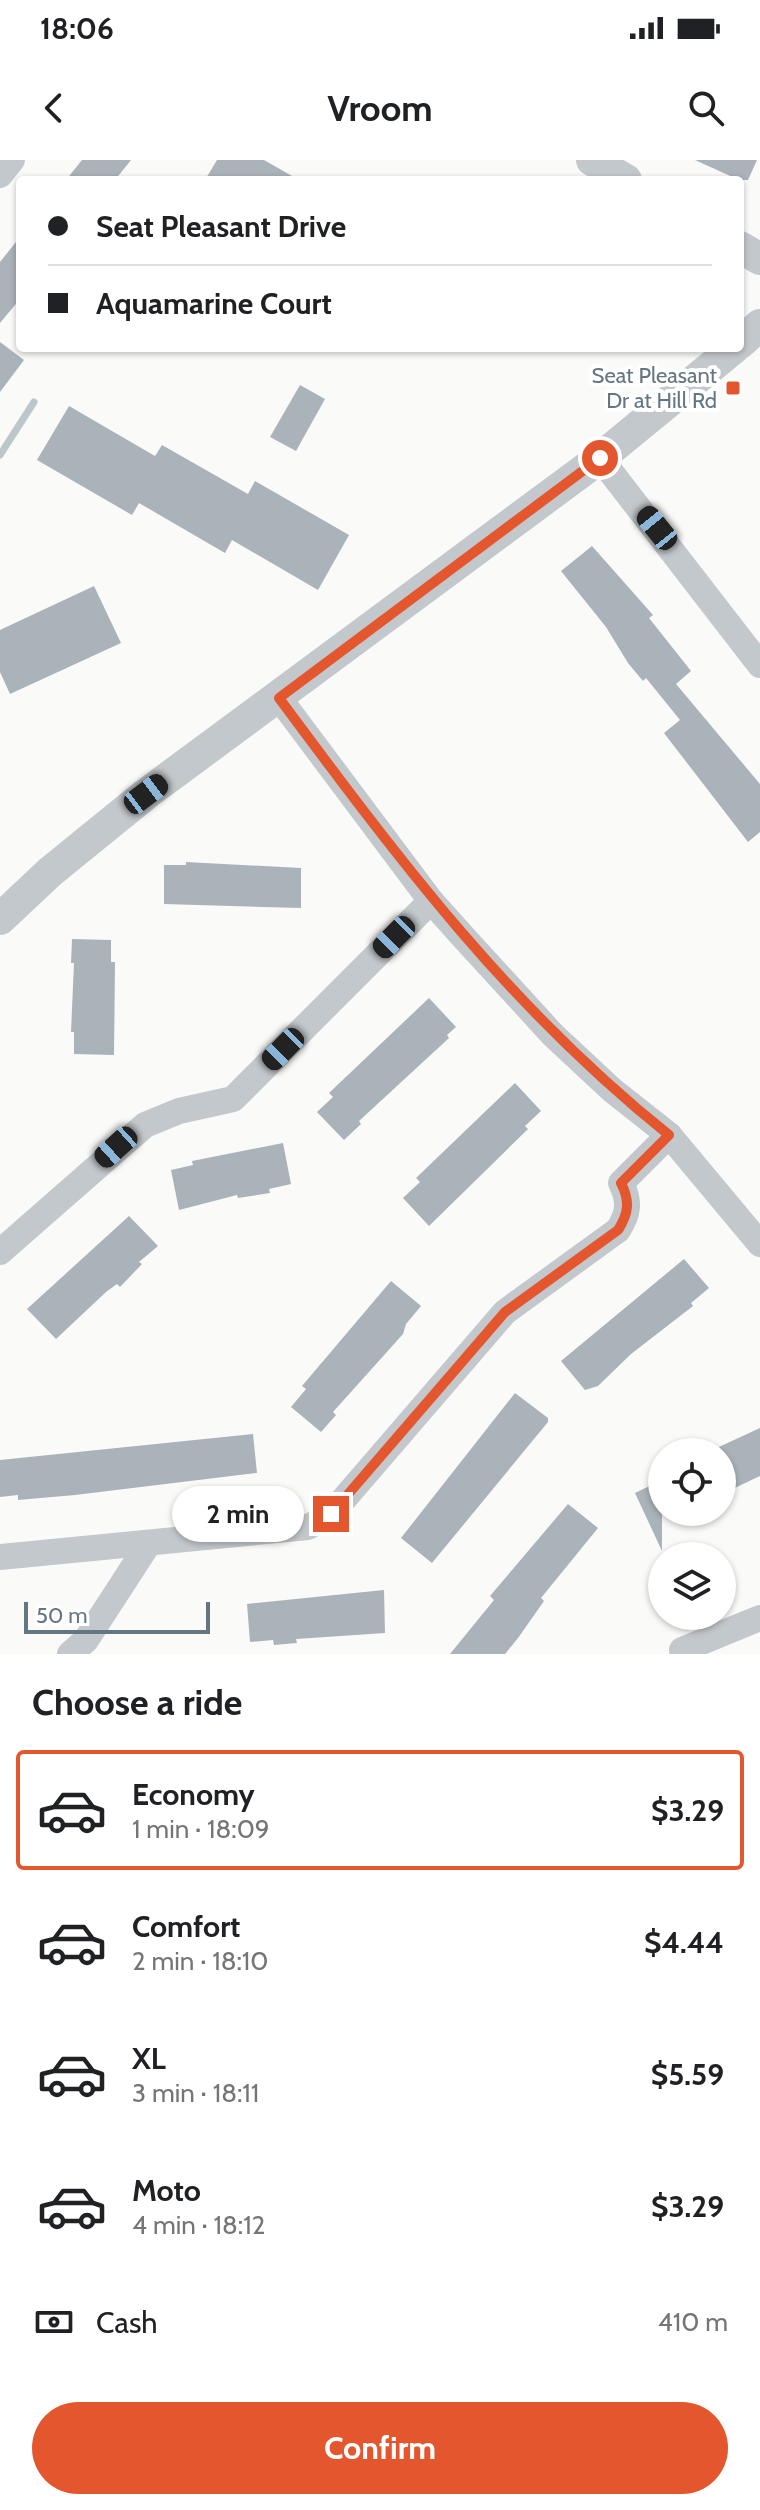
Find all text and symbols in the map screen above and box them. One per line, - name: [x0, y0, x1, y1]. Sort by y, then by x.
- text: 18:06: [40, 10, 114, 47]
- icon: back: [32, 86, 76, 130]
- text: Vroom: [328, 86, 432, 130]
- icon: search: [684, 86, 728, 130]
- text: Seat Pleasant Drive: [96, 208, 346, 245]
- text: Aquamarine Court: [96, 285, 332, 322]
- place label: Seat Pleasant Dr at Hill Rd: [592, 362, 718, 414]
- marker: Seat Pleasant Dr at Hill Rd: [724, 379, 742, 397]
- route start: [582, 440, 618, 476]
- car: [633, 502, 681, 554]
- car: [120, 770, 172, 818]
- car: [369, 912, 419, 962]
- car: [258, 1024, 308, 1074]
- car: [90, 1122, 142, 1172]
- map controls: [648, 1438, 736, 1630]
- button: locate: [648, 1438, 736, 1526]
- callout: 2 min: [171, 1486, 303, 1542]
- route end: [313, 1496, 349, 1532]
- text: 2 min: [207, 1498, 269, 1530]
- button: layers: [648, 1542, 736, 1630]
- scale bar: [24, 1598, 210, 1634]
- text: 50 m: [36, 1602, 88, 1629]
- text: Choose a ride: [32, 1680, 242, 1724]
- icon: car: [36, 1774, 108, 1846]
- text: Economy: [132, 1776, 255, 1813]
- text: $3.29: [651, 1792, 724, 1829]
- text: 1 min · 18:09: [132, 1813, 270, 1845]
- icon: car: [36, 1906, 108, 1978]
- text: Comfort: [132, 1908, 240, 1945]
- text: $4.44: [644, 1924, 724, 1961]
- text: 2 min · 18:10: [132, 1945, 268, 1977]
- icon: car: [36, 2038, 108, 2110]
- text: XL: [132, 2040, 166, 2077]
- text: $5.59: [651, 2056, 724, 2093]
- text: 3 min · 18:11: [132, 2077, 259, 2109]
- icon: car: [36, 2170, 108, 2242]
- text: Moto: [132, 2172, 201, 2209]
- text: $3.29: [651, 2188, 724, 2225]
- text: 4 min · 18:12: [132, 2209, 265, 2241]
- icon: cash: [32, 2300, 76, 2344]
- text: Cash: [96, 2304, 158, 2341]
- text: 410 m: [658, 2306, 728, 2338]
- button: Confirm: [32, 2402, 728, 2494]

